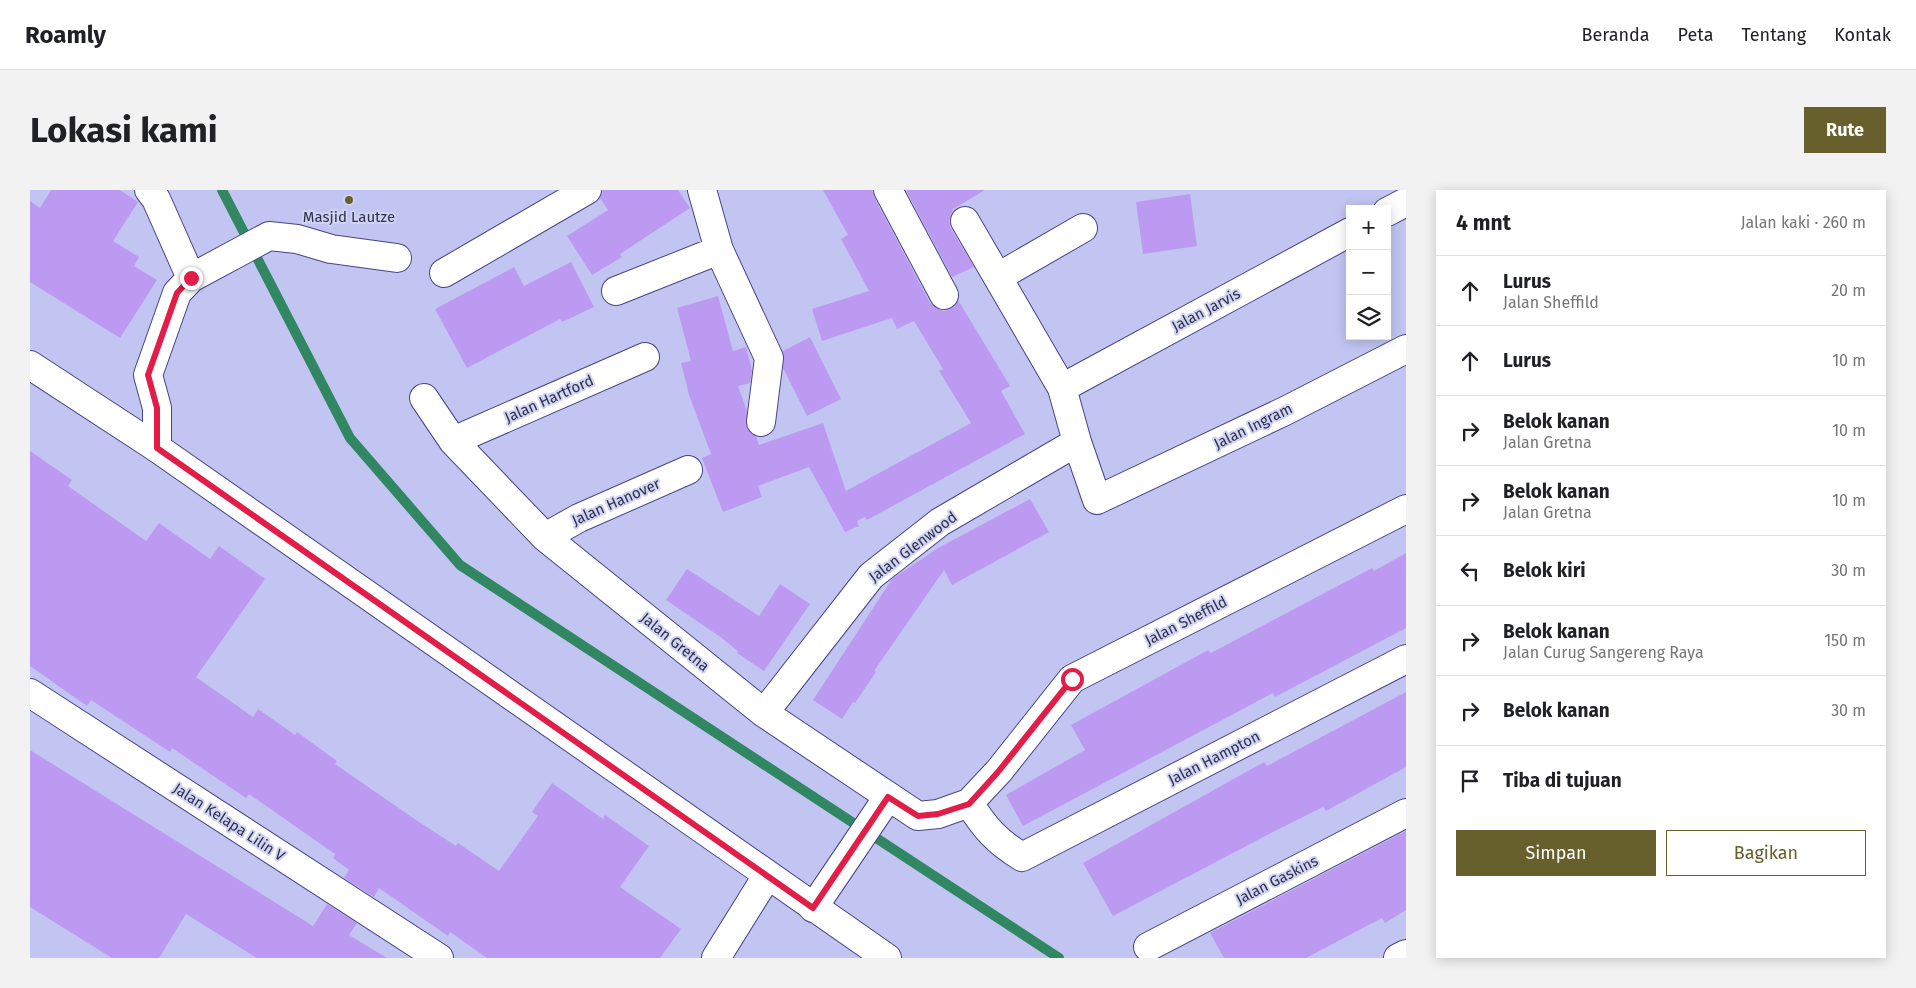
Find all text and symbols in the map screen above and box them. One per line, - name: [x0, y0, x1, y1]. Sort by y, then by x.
- text: Roamly: [25, 21, 106, 49]
- text: Beranda: [1582, 24, 1650, 46]
- text: Peta: [1678, 24, 1713, 46]
- text: Tentang: [1741, 24, 1806, 46]
- text: Kontak: [1834, 24, 1891, 46]
- button: Rute: [1804, 107, 1886, 153]
- text: Lokasi kami: [30, 109, 218, 151]
- marker: Masjid Lautze: [343, 194, 355, 206]
- map controls: [1346, 205, 1391, 340]
- button: +: [1346, 205, 1391, 250]
- place label: Masjid Lautze: [303, 208, 395, 226]
- text: 4 mnt: [1456, 210, 1511, 236]
- text: Jalan kaki · 260 m: [1741, 213, 1866, 232]
- button: −: [1346, 250, 1391, 295]
- route end: [180, 267, 203, 290]
- text: Lurus: [1503, 270, 1551, 293]
- icon: ahead: [1456, 277, 1484, 305]
- text: 20 m: [1831, 281, 1866, 300]
- street label: Jalan Jarvis: [1169, 284, 1243, 336]
- text: Jalan Sheffild: [1503, 293, 1599, 312]
- button: layers: [1346, 295, 1391, 340]
- icon: ahead: [1456, 347, 1484, 375]
- text: Lurus: [1503, 349, 1551, 372]
- text: 10 m: [1832, 351, 1866, 370]
- street label: Jalan Hartford: [502, 371, 596, 427]
- street label: Jalan Ingram: [1211, 399, 1295, 453]
- text: Belok kanan: [1503, 410, 1610, 433]
- icon: right: [1456, 417, 1484, 445]
- text: 10 m: [1832, 421, 1866, 440]
- text: Jalan Gretna: [1503, 433, 1592, 452]
- street label: Jalan Hanover: [569, 474, 663, 530]
- text: Belok kanan: [1503, 480, 1610, 503]
- icon: right: [1456, 487, 1484, 515]
- text: 10 m: [1832, 491, 1866, 510]
- text: Jalan Gretna: [1503, 503, 1592, 522]
- street label: Jalan Glenwood: [865, 508, 961, 586]
- icon: left: [1456, 557, 1484, 585]
- text: Belok kiri: [1503, 559, 1586, 582]
- text: 30 m: [1831, 561, 1866, 580]
- street label: Jalan Sheffild: [1142, 593, 1230, 649]
- street label: Jalan Gretna: [637, 609, 713, 675]
- text: Belok kanan: [1503, 620, 1610, 643]
- icon: right: [1456, 627, 1484, 655]
- text: 150 m: [1824, 631, 1866, 650]
- text: Jalan Curug Sangereng Raya: [1503, 643, 1704, 662]
- route start: [1061, 668, 1084, 691]
- icon: right: [1456, 697, 1484, 725]
- text: Belok kanan: [1503, 699, 1610, 722]
- text: 30 m: [1831, 701, 1866, 720]
- street label: Jalan Hampton: [1165, 727, 1263, 789]
- icon: arrive: [1456, 767, 1484, 795]
- text: Tiba di tujuan: [1503, 769, 1622, 792]
- street label: Jalan Kelapa Lilin V: [170, 779, 289, 865]
- button: Simpan: [1456, 830, 1656, 876]
- button: Bagikan: [1666, 830, 1866, 876]
- street label: Jalan Gaskins: [1233, 852, 1321, 908]

